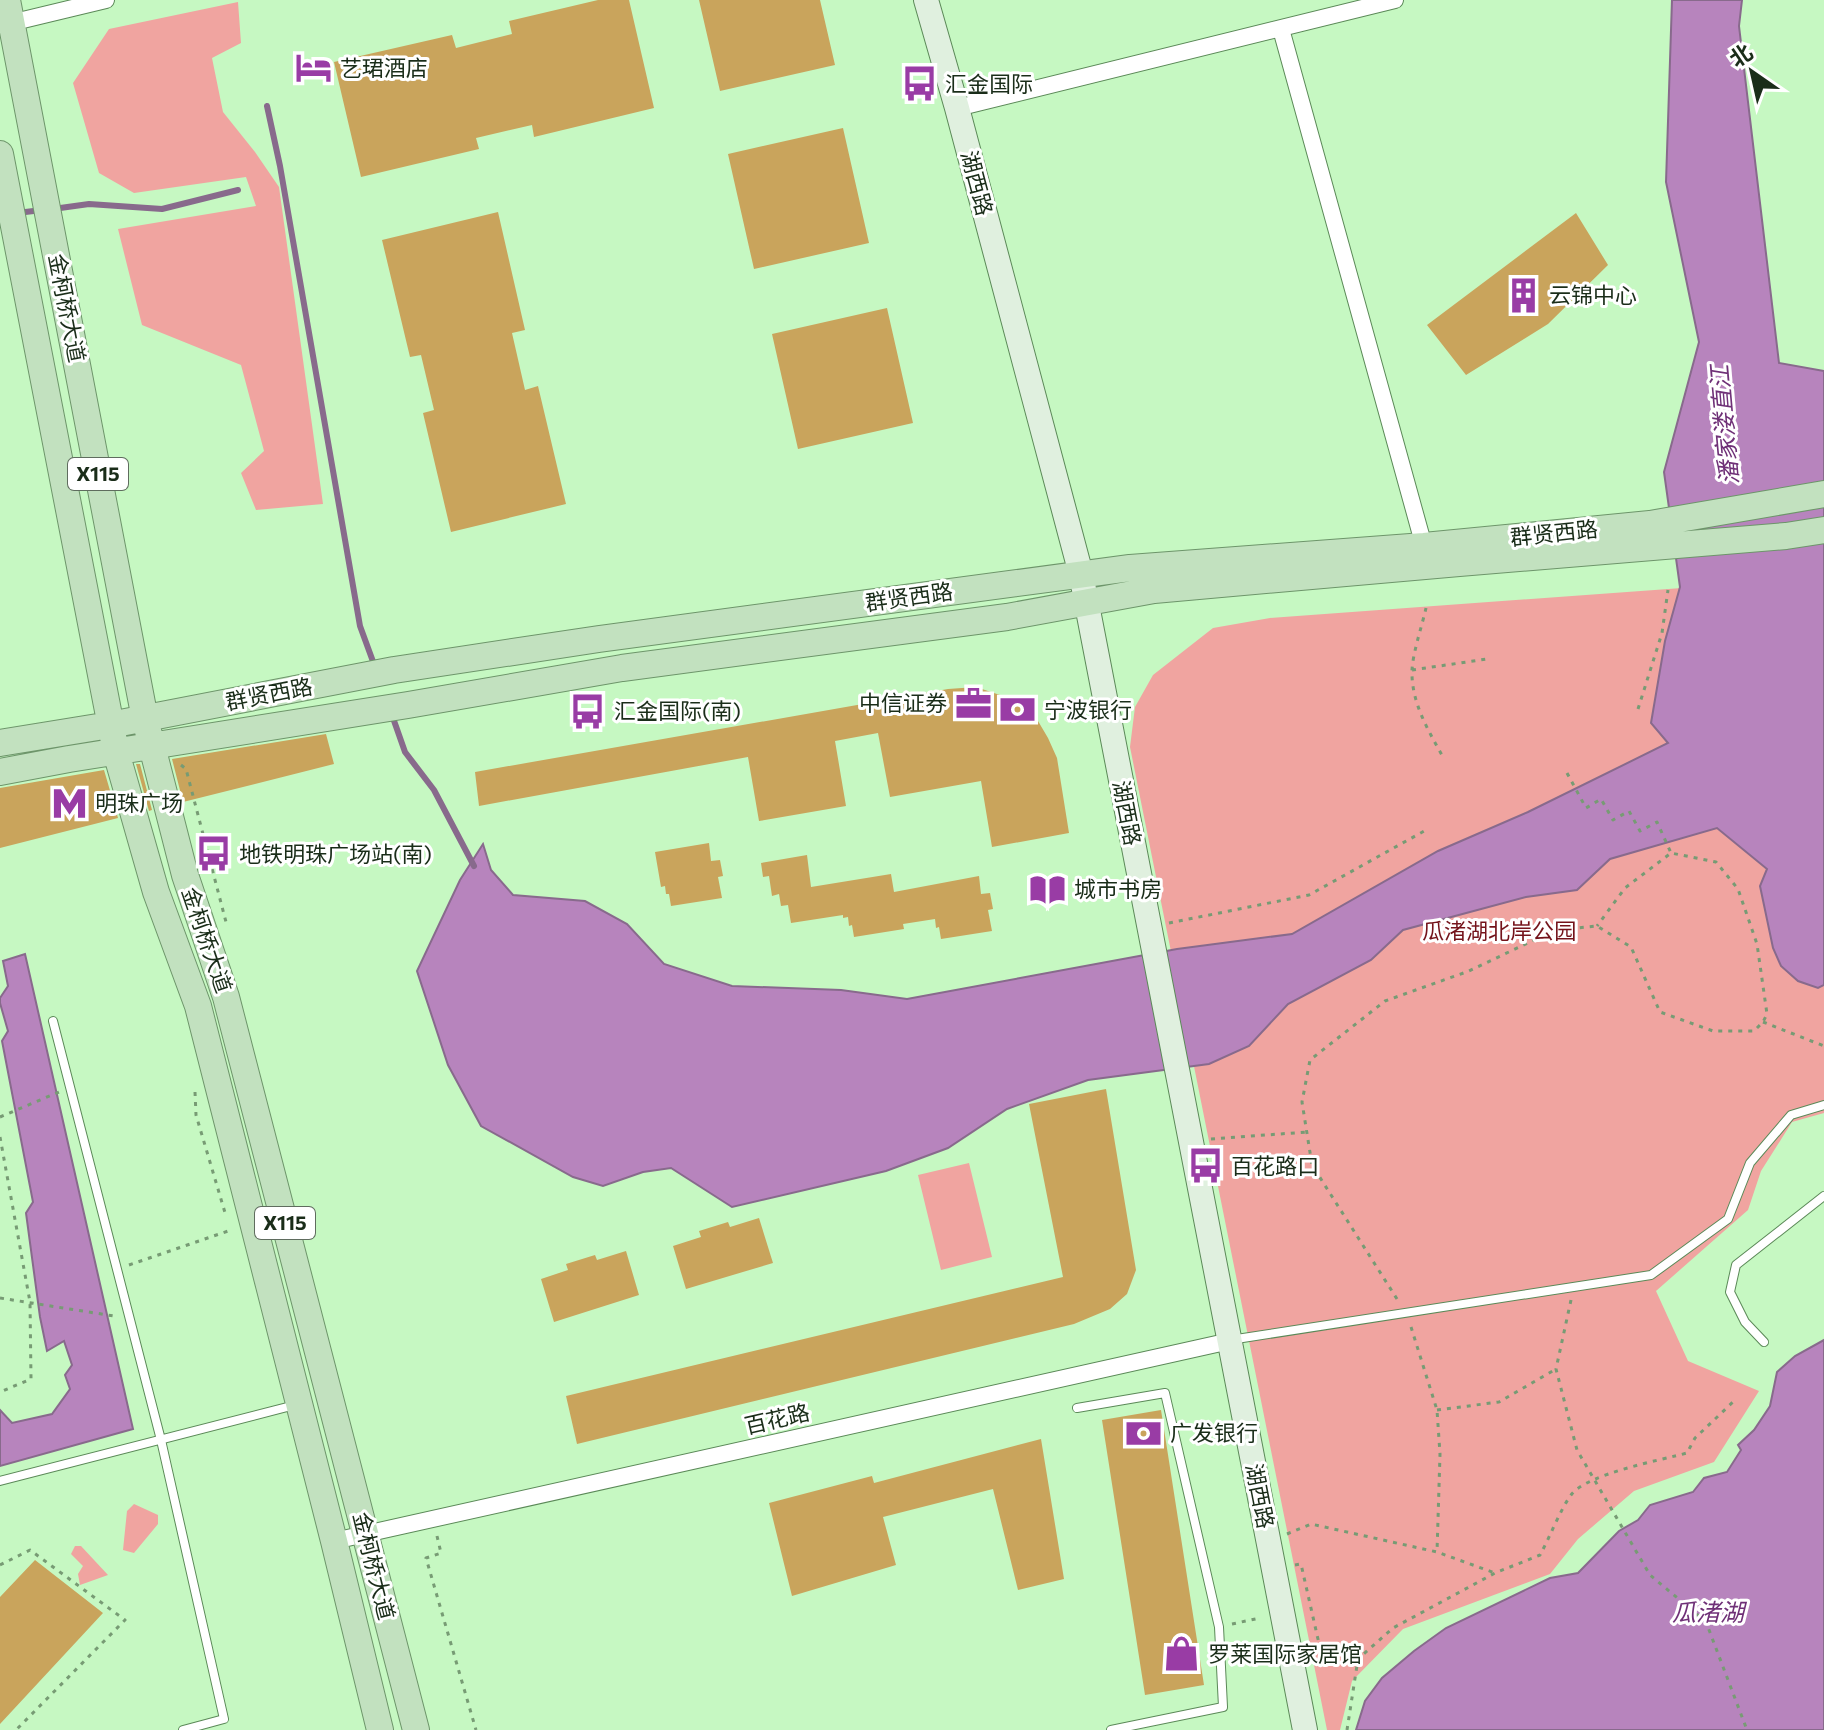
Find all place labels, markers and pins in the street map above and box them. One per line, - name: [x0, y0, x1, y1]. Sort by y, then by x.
- hotel icon: 艺珺酒店: [295, 49, 333, 87]
- place label: 艺珺酒店: [340, 54, 428, 81]
- bus stop icon: 汇金国际: [900, 65, 938, 103]
- place label: 汇金国际: [945, 70, 1033, 97]
- building icon: 云锦中心: [1504, 276, 1542, 314]
- place label: 云锦中心: [1549, 281, 1637, 308]
- office icon: 中信证券: [954, 684, 992, 722]
- place label: 中信证券: [859, 689, 947, 716]
- bank icon: 宁波银行: [999, 691, 1037, 729]
- bus stop icon: 汇金国际(南): [569, 692, 607, 730]
- place label: 宁波银行: [1044, 696, 1132, 723]
- place label: 汇金国际(南): [614, 697, 741, 724]
- metro station icon: 明珠广场: [50, 784, 88, 822]
- place label: 明珠广场: [95, 789, 183, 816]
- bus stop icon: 地铁明珠广场站(南): [194, 835, 232, 873]
- place label: 地铁明珠广场站(南): [239, 840, 432, 867]
- library icon: 城市书房: [1029, 870, 1067, 908]
- place label: 城市书房: [1074, 875, 1162, 902]
- bus stop icon: 百花路口: [1186, 1147, 1224, 1185]
- place label: 百花路口: [1231, 1152, 1319, 1179]
- bank icon: 广发银行: [1125, 1414, 1163, 1452]
- place label: 广发银行: [1170, 1419, 1258, 1446]
- shop icon: 罗莱国际家居馆: [1163, 1635, 1201, 1673]
- place label: 罗莱国际家居馆: [1208, 1640, 1362, 1667]

